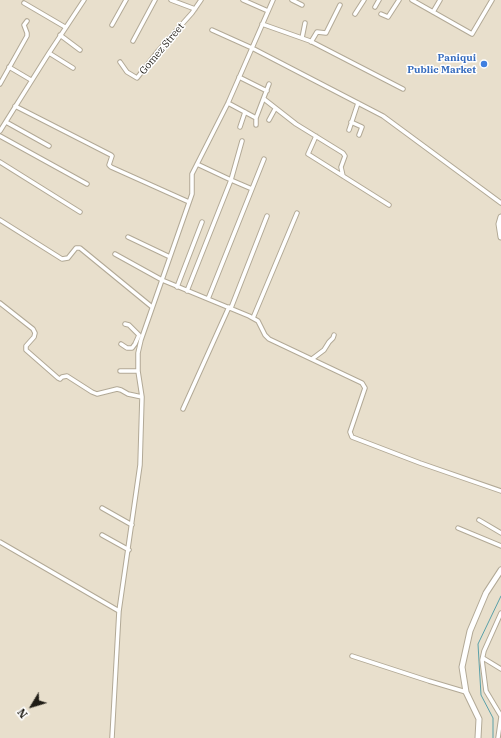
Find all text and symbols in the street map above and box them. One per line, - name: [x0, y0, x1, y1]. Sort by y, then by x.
- street label: Gomez Street: [137, 21, 187, 77]
- place label: Paniqui Public Market: [407, 52, 476, 76]
- marker: Paniqui Public Market: [479, 59, 489, 69]
- north arrow: [12, 686, 52, 726]
- text: N: [14, 706, 31, 721]

